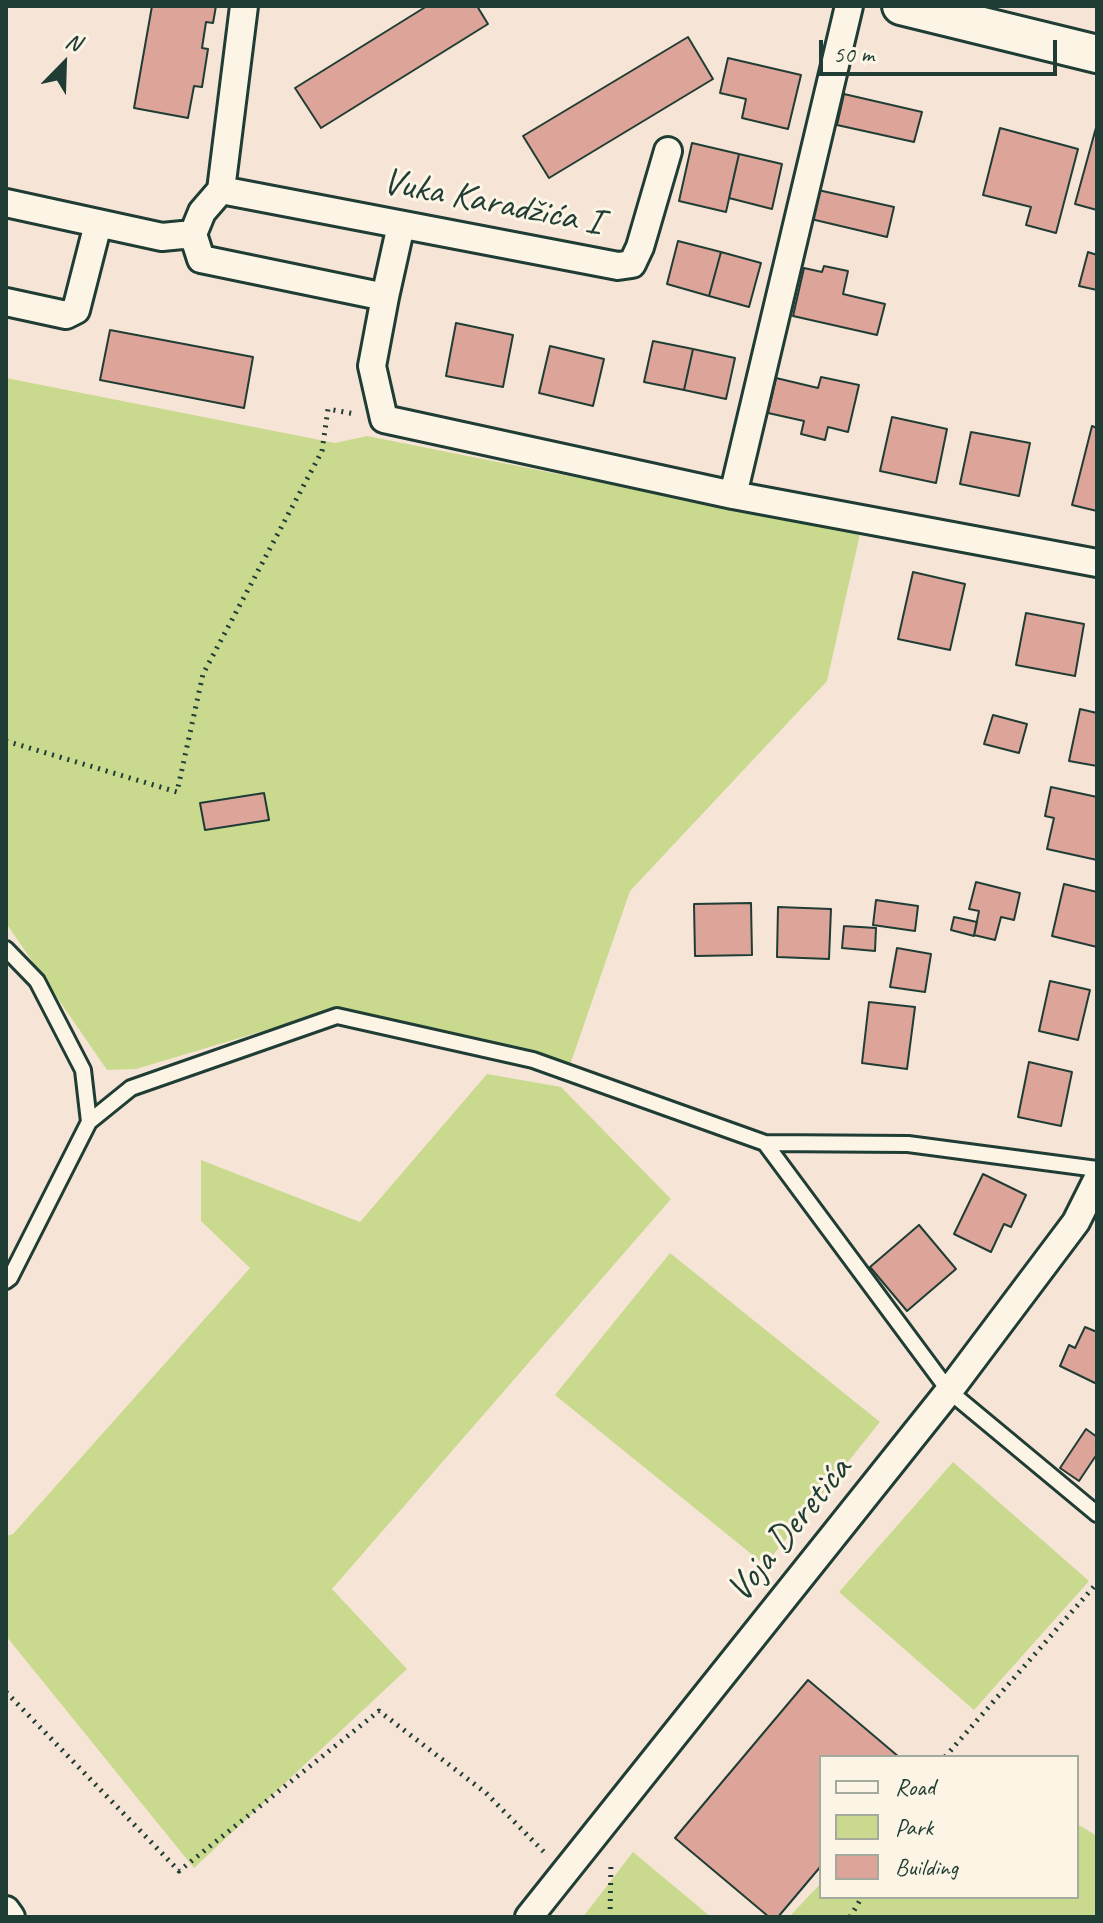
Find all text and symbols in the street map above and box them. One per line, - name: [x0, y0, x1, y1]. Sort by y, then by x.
- north arrow: [24, 24, 104, 104]
- scale bar: [823, 24, 1061, 74]
- text: N: [62, 26, 85, 57]
- text: 50 m: [833, 39, 874, 69]
- street label: Vuka Karadžića I: [379, 159, 605, 247]
- street label: Voja Deretića: [718, 1448, 862, 1612]
- legend: [819, 1755, 1079, 1899]
- text: Road: [895, 1772, 935, 1802]
- text: Park: [895, 1812, 933, 1842]
- text: Building: [895, 1852, 958, 1882]

